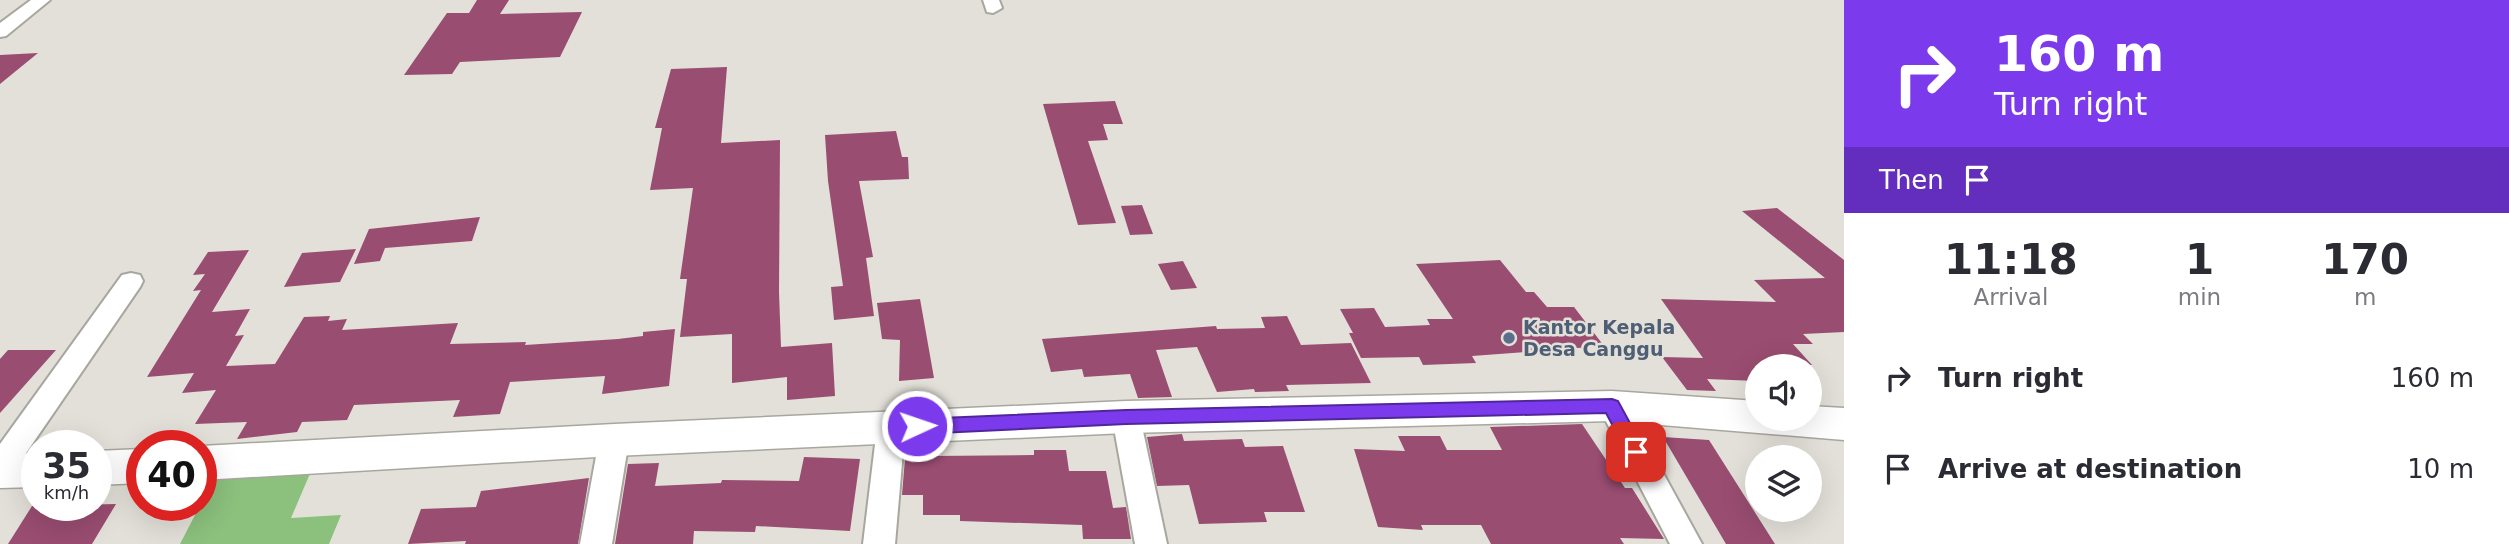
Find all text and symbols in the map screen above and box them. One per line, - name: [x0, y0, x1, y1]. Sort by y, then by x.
- text: 160 m: [1994, 26, 2164, 83]
- icon: right: [1879, 28, 1970, 119]
- text: Turn right: [1994, 85, 2147, 123]
- icon: arrive: [1958, 161, 1996, 199]
- text: Then: [1879, 165, 1944, 195]
- text: 11:18: [1944, 235, 2078, 284]
- text: 1: [2185, 235, 2214, 284]
- text: 170: [2321, 235, 2409, 284]
- text: Arrival: [1974, 284, 2048, 310]
- text: min: [2178, 284, 2221, 310]
- text: m: [2354, 284, 2376, 310]
- place label: Kantor Kepala Desa Canggu: [1523, 316, 1675, 360]
- marker: Kantor Kepala Desa Canggu: [1501, 330, 1517, 346]
- map controls: [1745, 354, 1822, 522]
- button: sound: [1745, 354, 1822, 431]
- icon: right: [1879, 359, 1917, 397]
- text: Turn right: [1938, 363, 2083, 393]
- text: 160 m: [2391, 363, 2474, 393]
- position arrow: [880, 389, 954, 463]
- pin: [1606, 422, 1666, 482]
- speed limit sign: 40: [126, 430, 217, 521]
- icon: arrive: [1617, 433, 1655, 471]
- button: layers: [1745, 445, 1822, 522]
- text: 35: [42, 446, 91, 486]
- icon: arrive: [1879, 450, 1917, 488]
- text: Arrive at destination: [1938, 454, 2242, 484]
- text: 10 m: [2407, 454, 2474, 484]
- text: km/h: [44, 482, 89, 503]

